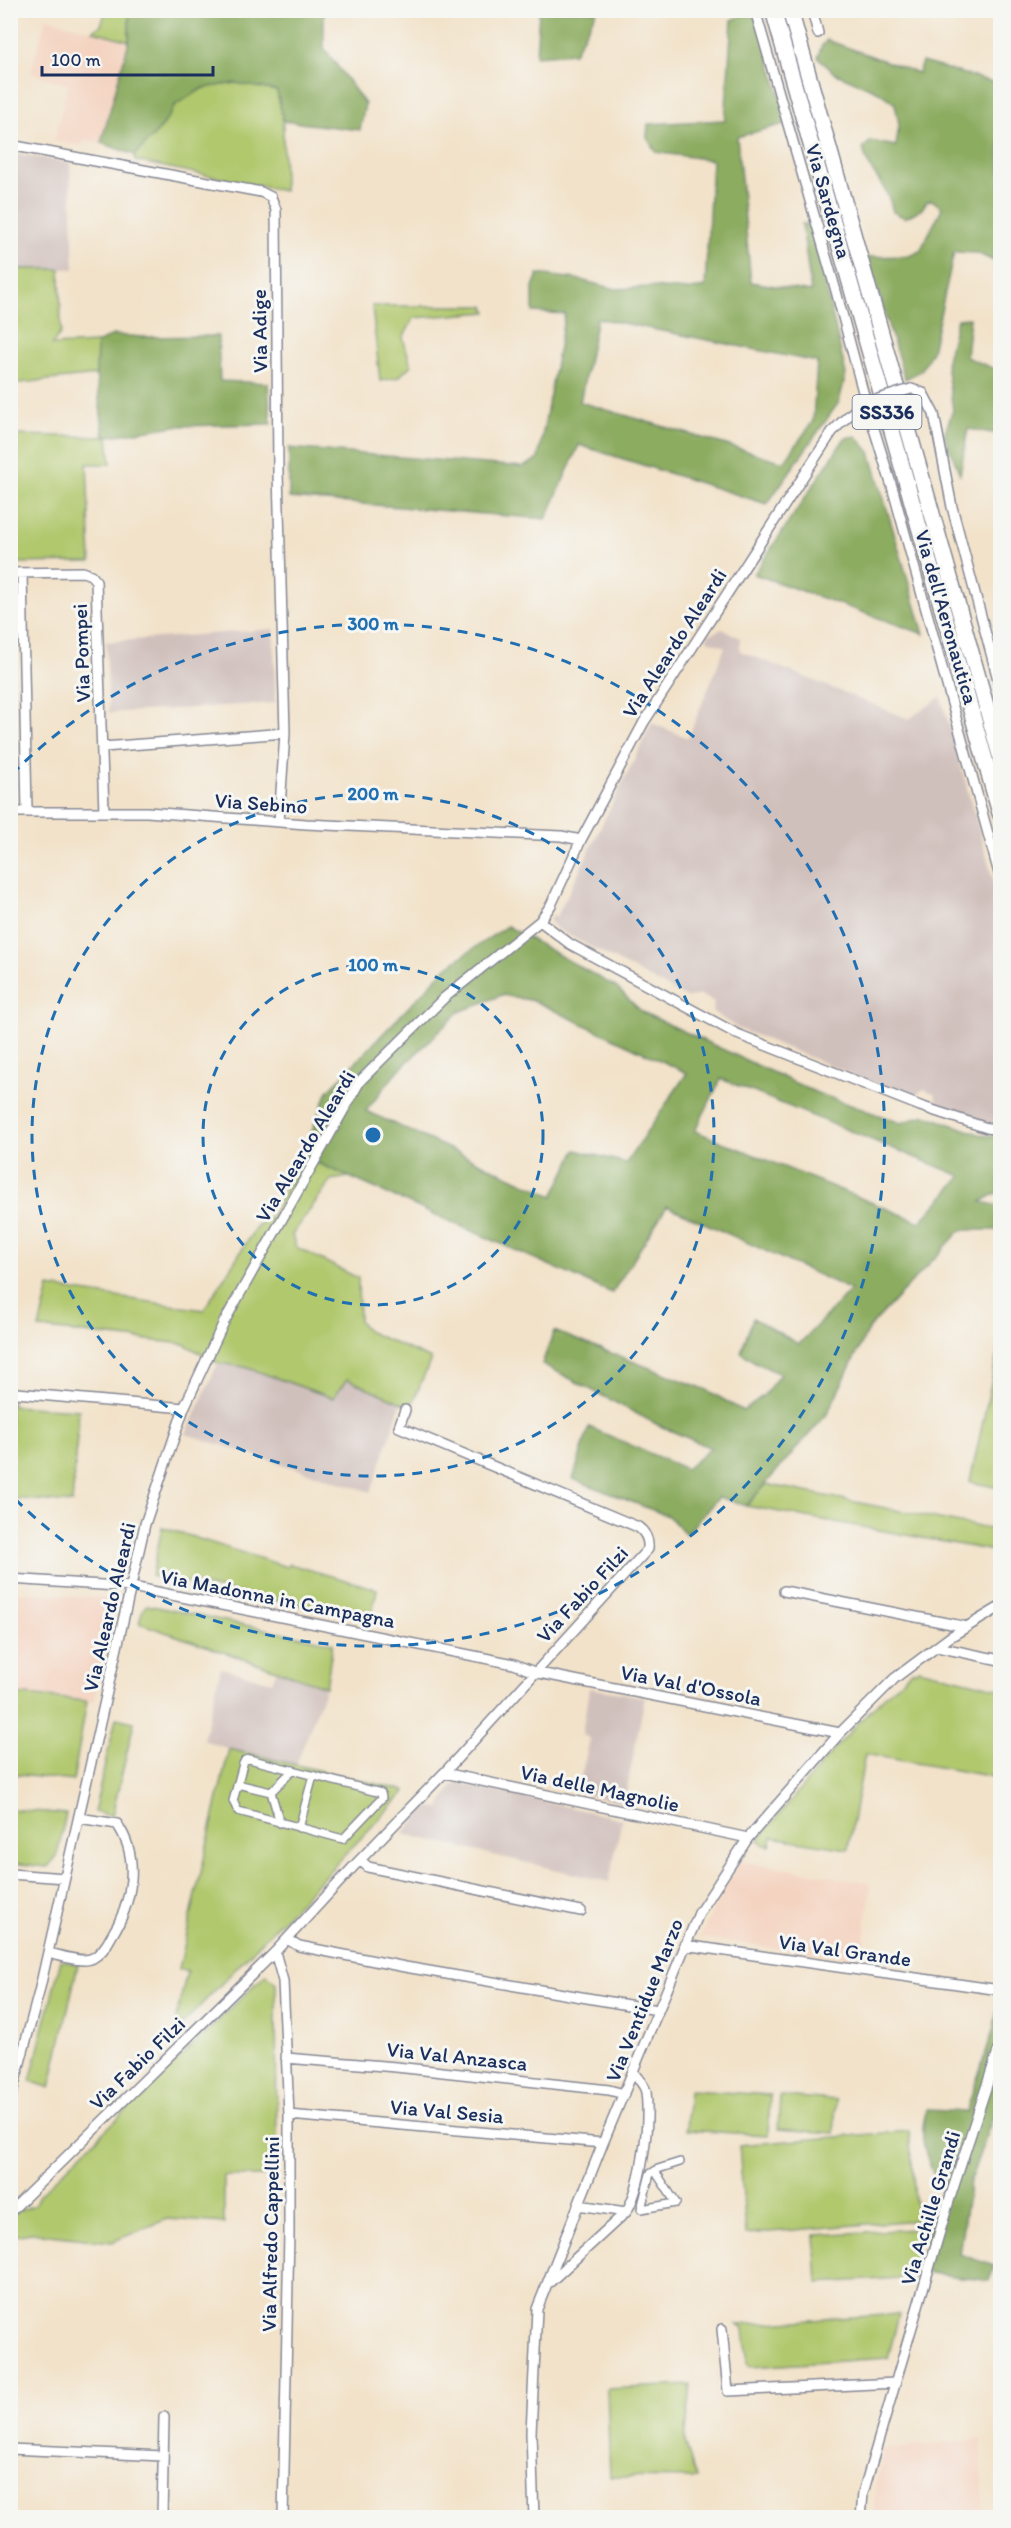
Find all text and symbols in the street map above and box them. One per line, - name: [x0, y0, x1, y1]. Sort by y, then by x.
- scale bar: [42, 39, 213, 77]
- text: 100 m: [51, 49, 101, 71]
- street label: Via Sardegna: [801, 141, 857, 261]
- street label: Via Adige: [246, 289, 272, 373]
- road number: SS336: [852, 395, 922, 429]
- street label: Via dell'Aeronautica: [910, 527, 984, 707]
- street label: Via Aleardo Aleardi: [616, 564, 732, 722]
- street label: Via Pompei: [67, 603, 95, 703]
- text: 300 m: [347, 613, 399, 635]
- text: 200 m: [348, 783, 399, 805]
- street label: Via Sebino: [214, 787, 308, 819]
- text: 100 m: [348, 954, 399, 976]
- street label: Via Aleardo Aleardi: [250, 1065, 360, 1227]
- centre of rings: [363, 1125, 383, 1145]
- street label: Via Aleardo Aleardi: [77, 1520, 141, 1694]
- street label: Via Fabio Filzi: [531, 1540, 633, 1648]
- street label: Via Madonna in Campagna: [158, 1563, 398, 1633]
- street label: Via Val d'Ossola: [618, 1659, 764, 1711]
- street label: Via delle Magnolie: [518, 1759, 682, 1817]
- street label: Via Ventidue Marzo: [600, 1915, 688, 2085]
- street label: Via Val Grande: [777, 1928, 913, 1972]
- street label: Via Fabio Filzi: [84, 2011, 190, 2115]
- street label: Via Val Anzasca: [385, 2036, 529, 2076]
- street label: Via Val Sesia: [389, 2094, 505, 2128]
- street label: Via Achille Grandi: [895, 2128, 965, 2288]
- street label: Via Alfredo Cappellini: [256, 2136, 284, 2332]

